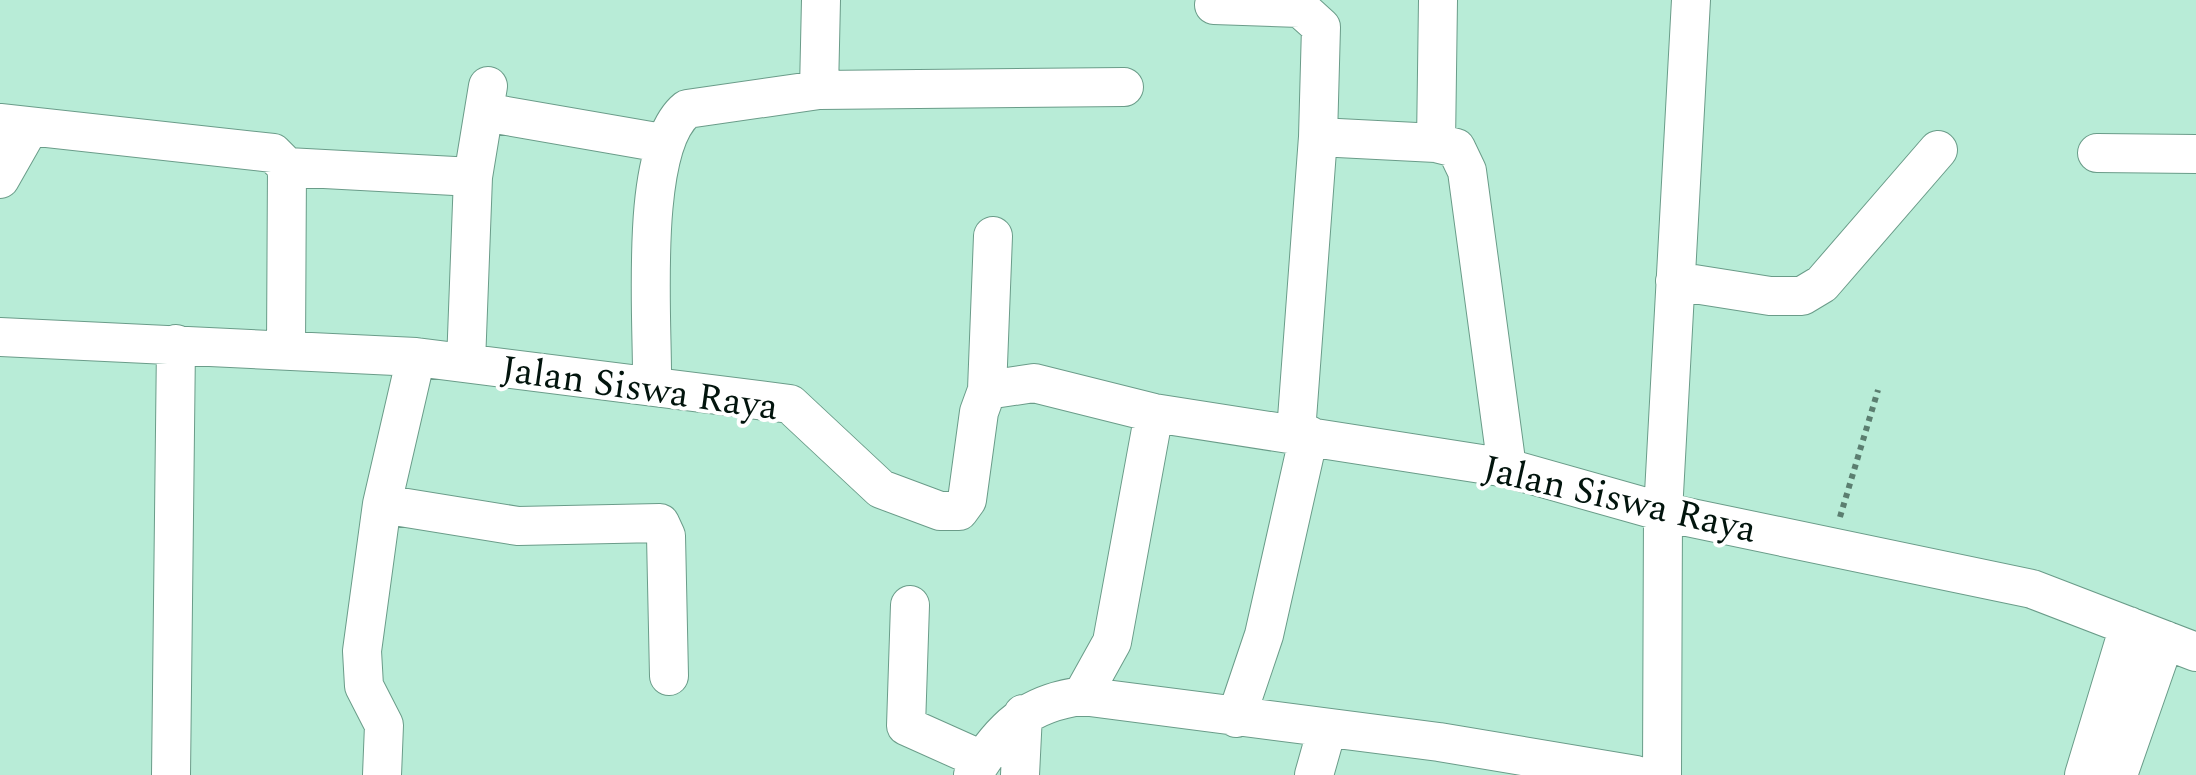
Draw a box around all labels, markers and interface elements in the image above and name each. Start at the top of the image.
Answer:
street label: Jalan Siswa Raya [497,341,782,437]
street label: Jalan Siswa Raya [1477,440,1763,560]

